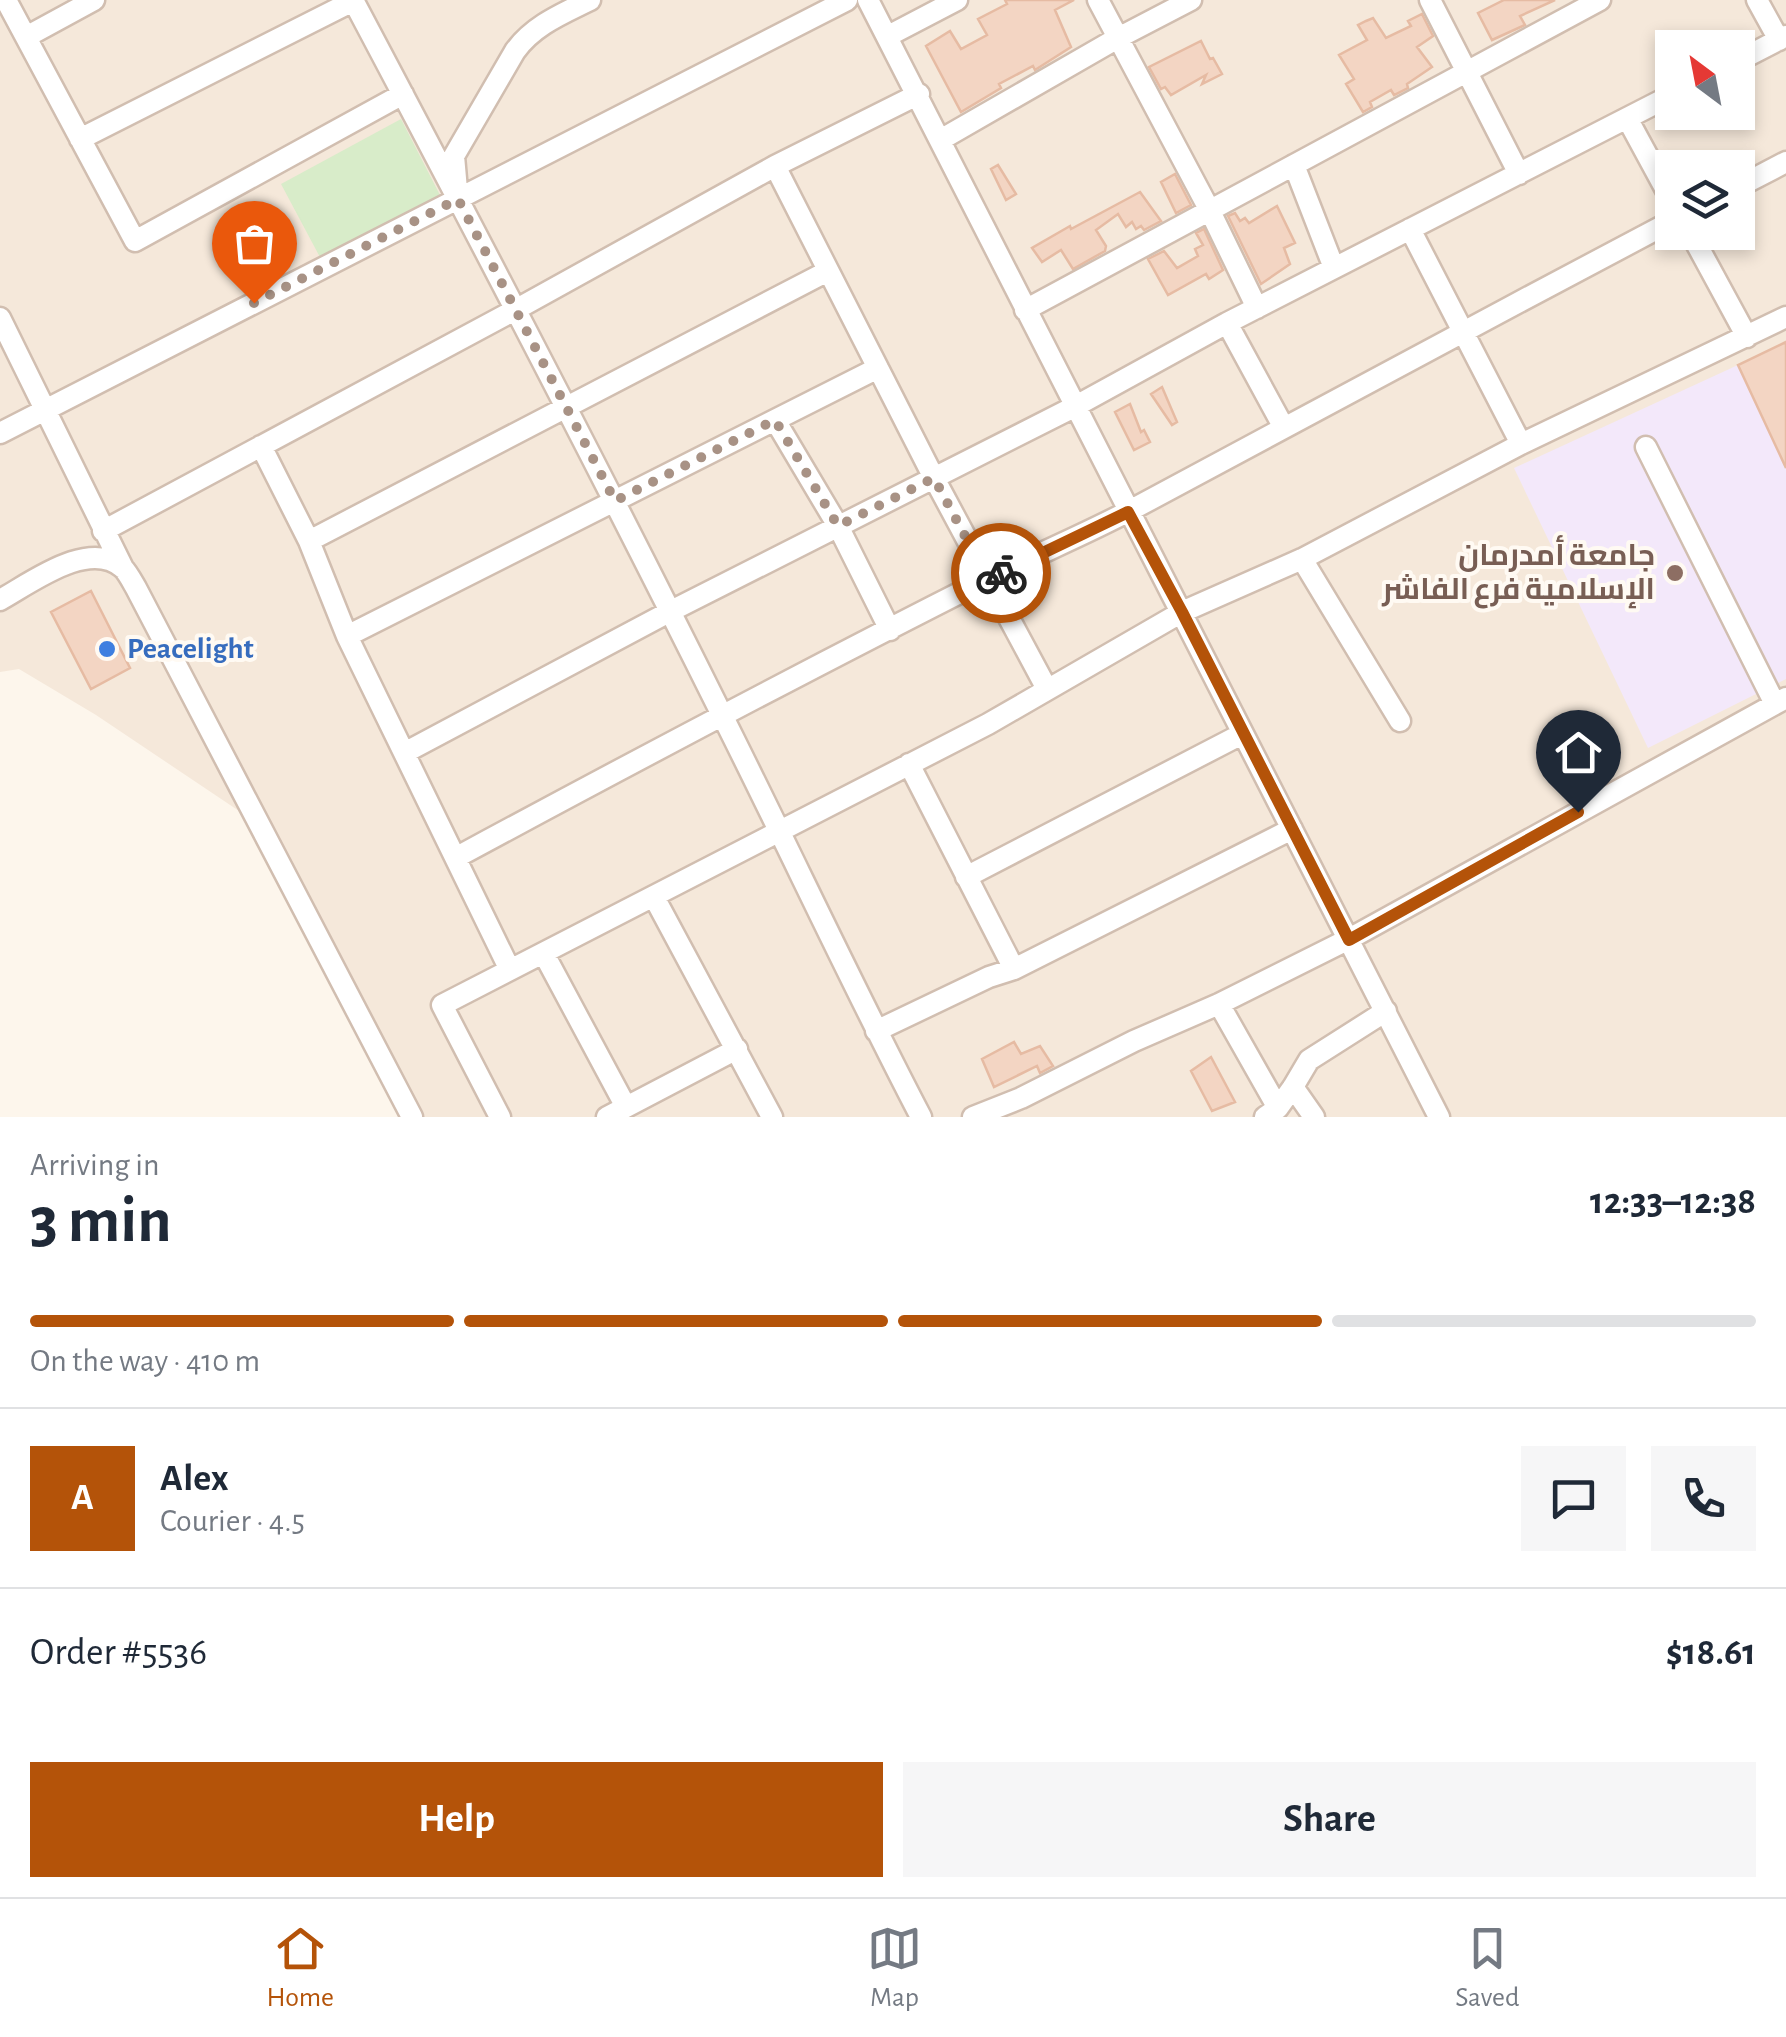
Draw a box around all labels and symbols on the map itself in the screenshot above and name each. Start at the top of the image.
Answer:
north arrow [1655,30,1755,130]
pin [212,201,297,304]
courier [951,523,1051,623]
place label: جامعة أمدرمان الإسلامية فرع الفاشر [1381,535,1655,609]
marker: جامعة أمدرمان الإسلامية فرع الفاشر [1664,562,1686,584]
place label: Peacelight [127,634,254,664]
marker: Peacelight [96,638,118,660]
pin [1536,710,1621,813]

